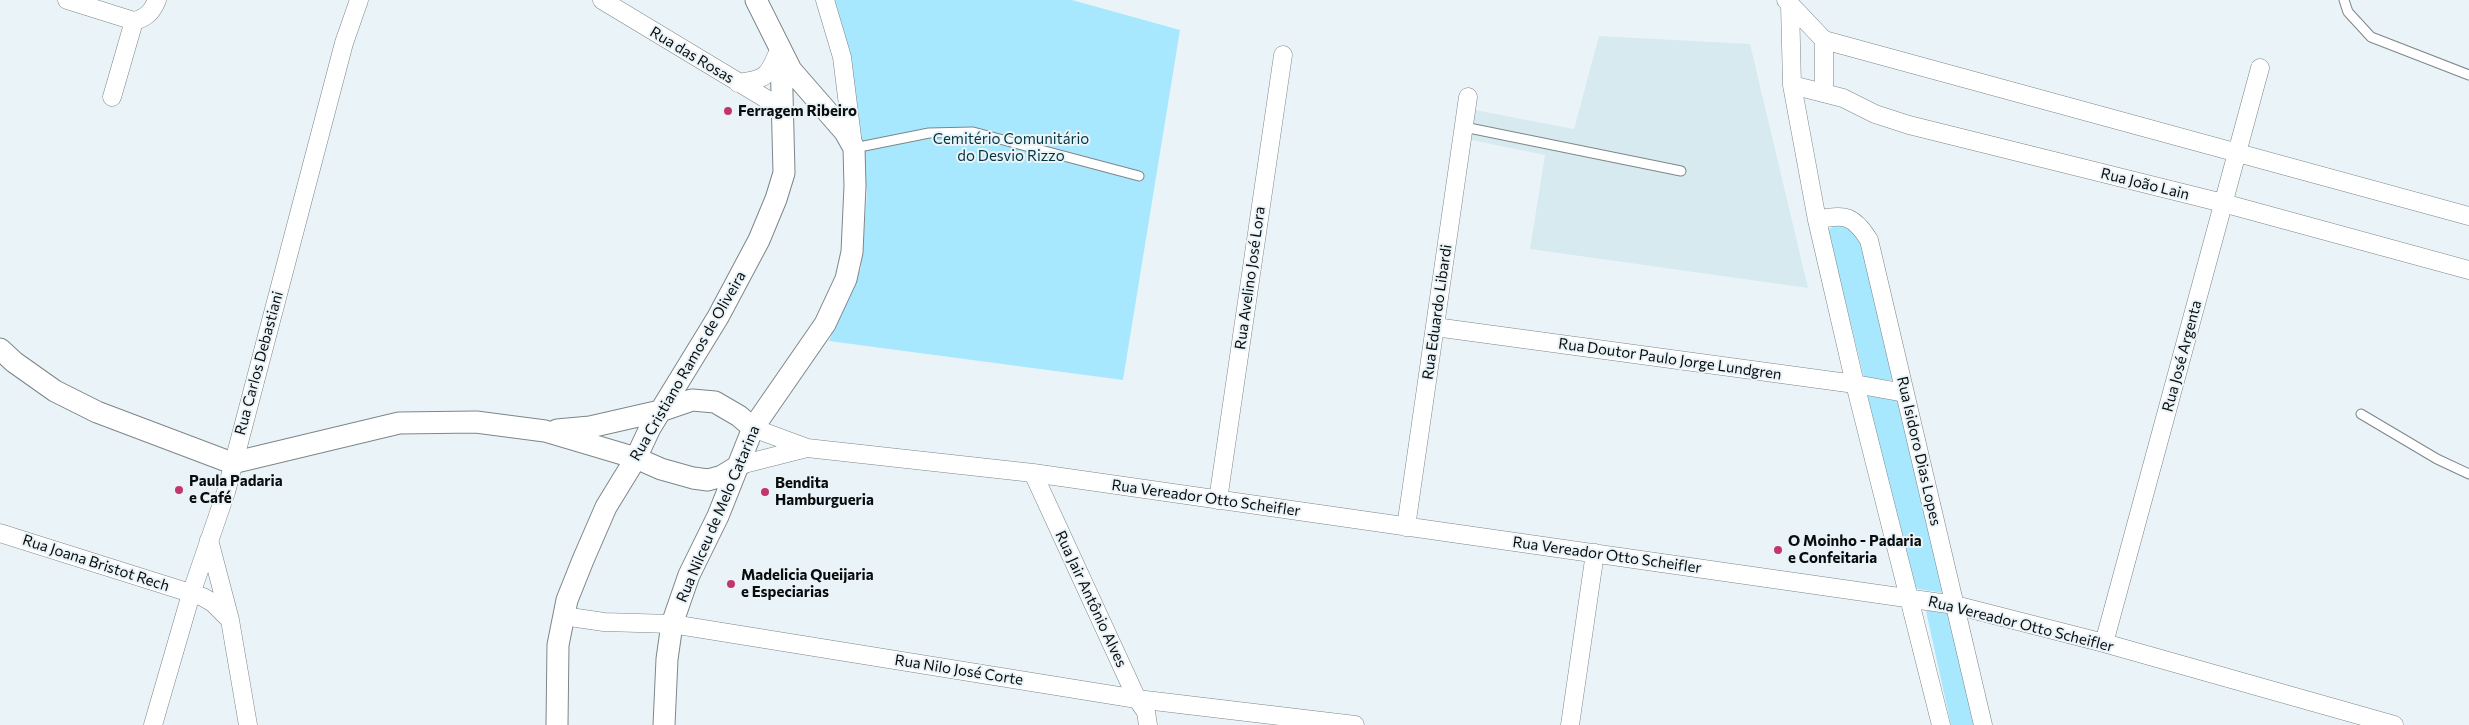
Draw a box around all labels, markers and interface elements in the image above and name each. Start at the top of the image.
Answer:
street label: Rua das Rosas [647,23,737,87]
place label: Ferragem Ribeiro [738,102,857,120]
marker: Ferragem Ribeiro [722,105,734,117]
park label: Cemitério Comunitário do Desvio Rizzo [933,130,1089,165]
street label: Rua João Lain [2099,164,2191,204]
street label: Rua Avelino José Lora [1231,205,1269,351]
street label: Rua Eduardo Libardi [1419,243,1455,381]
street label: Rua Cristiano Ramos de Oliveira [626,268,750,464]
street label: Rua Carlos Debastiani [231,289,287,437]
street label: Rua José Argenta [2158,298,2206,414]
street label: Rua Doutor Paulo Jorge Lundgren [1557,334,1783,384]
street label: Rua Isidoro Dias Lopes [1893,375,1945,527]
street label: Rua Nilceu de Melo Catarina [673,423,763,605]
place label: Paula Padaria e Café [189,472,283,507]
place label: Bendita Hamburgueria [775,474,874,509]
street label: Rua Vereador Otto Scheifler [1110,476,1302,520]
marker: Paula Padaria e Café [173,484,185,496]
marker: Bendita Hamburgueria [759,486,771,498]
street label: Rua Jair Antônio Alves [1051,528,1131,670]
street label: Rua Joana Bristot Rech [20,531,172,595]
place label: O Moinho - Padaria e Confeitaria [1788,532,1922,567]
street label: Rua Vereador Otto Scheifler [1511,533,1703,577]
marker: O Moinho - Padaria e Confeitaria [1772,544,1784,556]
place label: Madelicia Queijaria e Especiarias [741,566,874,601]
marker: Madelicia Queijaria e Especiarias [725,578,737,590]
street label: Rua Vereador Otto Scheifler [1926,592,2116,656]
street label: Rua Nilo José Corte [893,651,1025,689]

